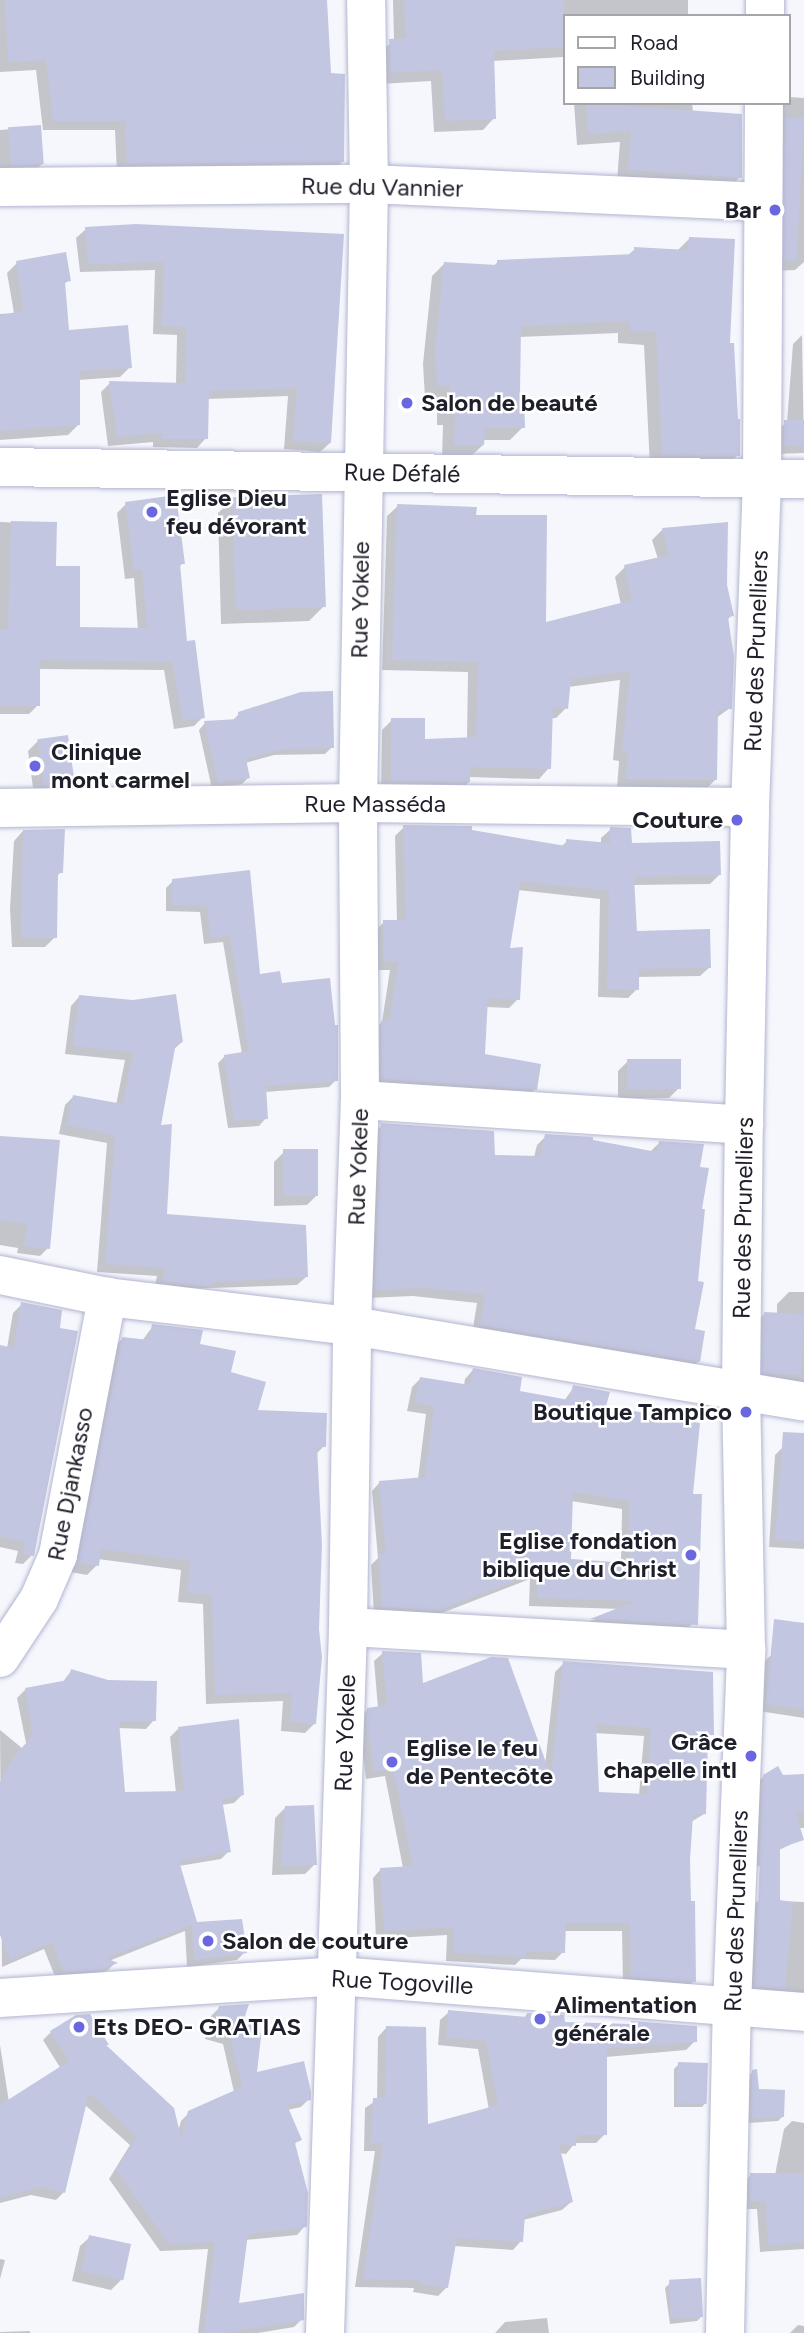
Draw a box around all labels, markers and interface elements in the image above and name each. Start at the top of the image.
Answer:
legend [562,14,790,105]
text: Road [630,30,678,55]
text: Building [630,65,705,90]
street label: Rue du Vannier [301,171,463,203]
place label: Bar [724,196,761,224]
marker: Bar [767,202,783,218]
place label: Salon de beauté [421,389,598,417]
marker: Salon de beauté [399,395,415,411]
street label: Rue Défalé [344,458,460,488]
place label: Eglise Dieu feu dévorant [166,484,307,540]
marker: Eglise Dieu feu dévorant [144,504,160,520]
street label: Rue Yokele [345,541,375,659]
street label: Rue des Prunelliers [738,550,774,752]
place label: Clinique mont carmel [51,738,190,794]
marker: Clinique mont carmel [25,756,45,776]
street label: Rue Masséda [304,790,446,818]
place label: Couture [632,806,723,834]
marker: Couture [729,812,745,828]
street label: Rue Yokele [342,1108,374,1226]
street label: Rue des Prunelliers [727,1117,759,1319]
place label: Boutique Tampico [533,1398,732,1426]
marker: Boutique Tampico [738,1404,754,1420]
street label: Rue Djankasso [41,1405,99,1563]
place label: Eglise fondation biblique du Christ [482,1527,677,1583]
marker: Eglise fondation biblique du Christ [683,1547,699,1563]
street label: Rue Yokele [329,1674,361,1792]
place label: Grâce chapelle intl [603,1728,737,1784]
place label: Eglise le feu de Pentecôte [406,1734,553,1790]
marker: Grâce chapelle intl [743,1748,759,1764]
marker: Eglise le feu de Pentecôte [384,1754,400,1770]
street label: Rue des Prunelliers [718,1810,754,2012]
place label: Salon de couture [222,1927,408,1955]
marker: Salon de couture [200,1933,216,1949]
street label: Rue Togoville [330,1964,474,2000]
place label: Alimentation générale [554,1991,697,2047]
marker: Alimentation générale [532,2011,548,2027]
place label: Ets DEO- GRATIAS [93,2013,301,2041]
marker: Ets DEO- GRATIAS [71,2019,87,2035]

